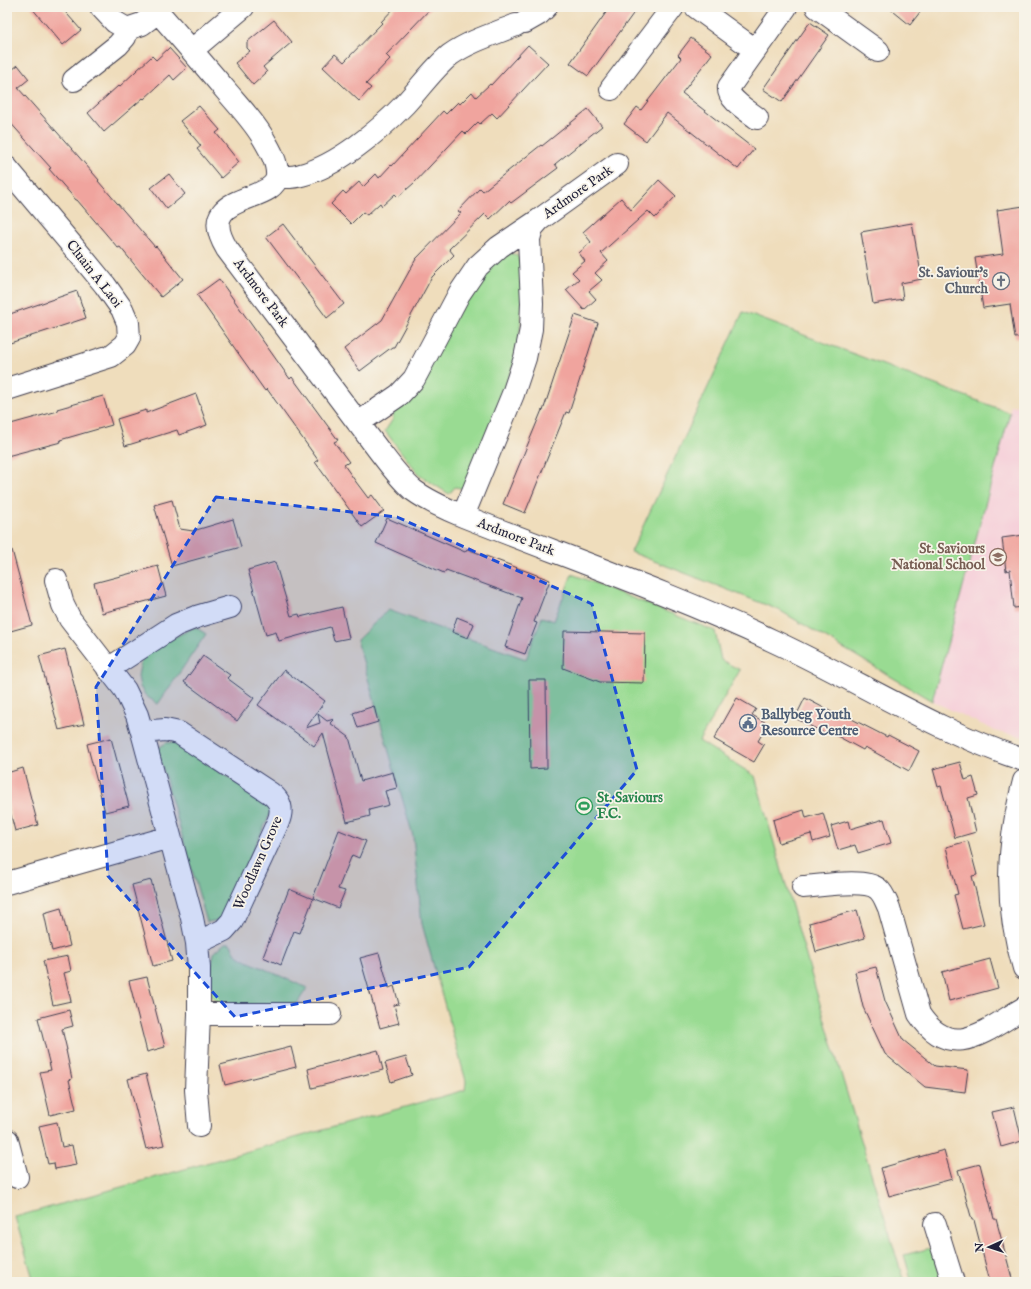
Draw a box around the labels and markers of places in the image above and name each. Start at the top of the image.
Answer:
place label: St. Saviour's Church [918,264,989,298]
church icon: St. Saviour's Church [991,271,1011,291]
place label: St. Saviours National School [890,540,986,574]
school or university icon: St. Saviours National School [988,547,1008,567]
place label: Ballybeg Youth Resource Centre [761,706,859,740]
public building icon: Ballybeg Youth Resource Centre [738,713,758,733]
place label: St. Saviours F.C. [597,789,663,823]
sports icon: St. Saviours F.C. [574,796,594,816]

